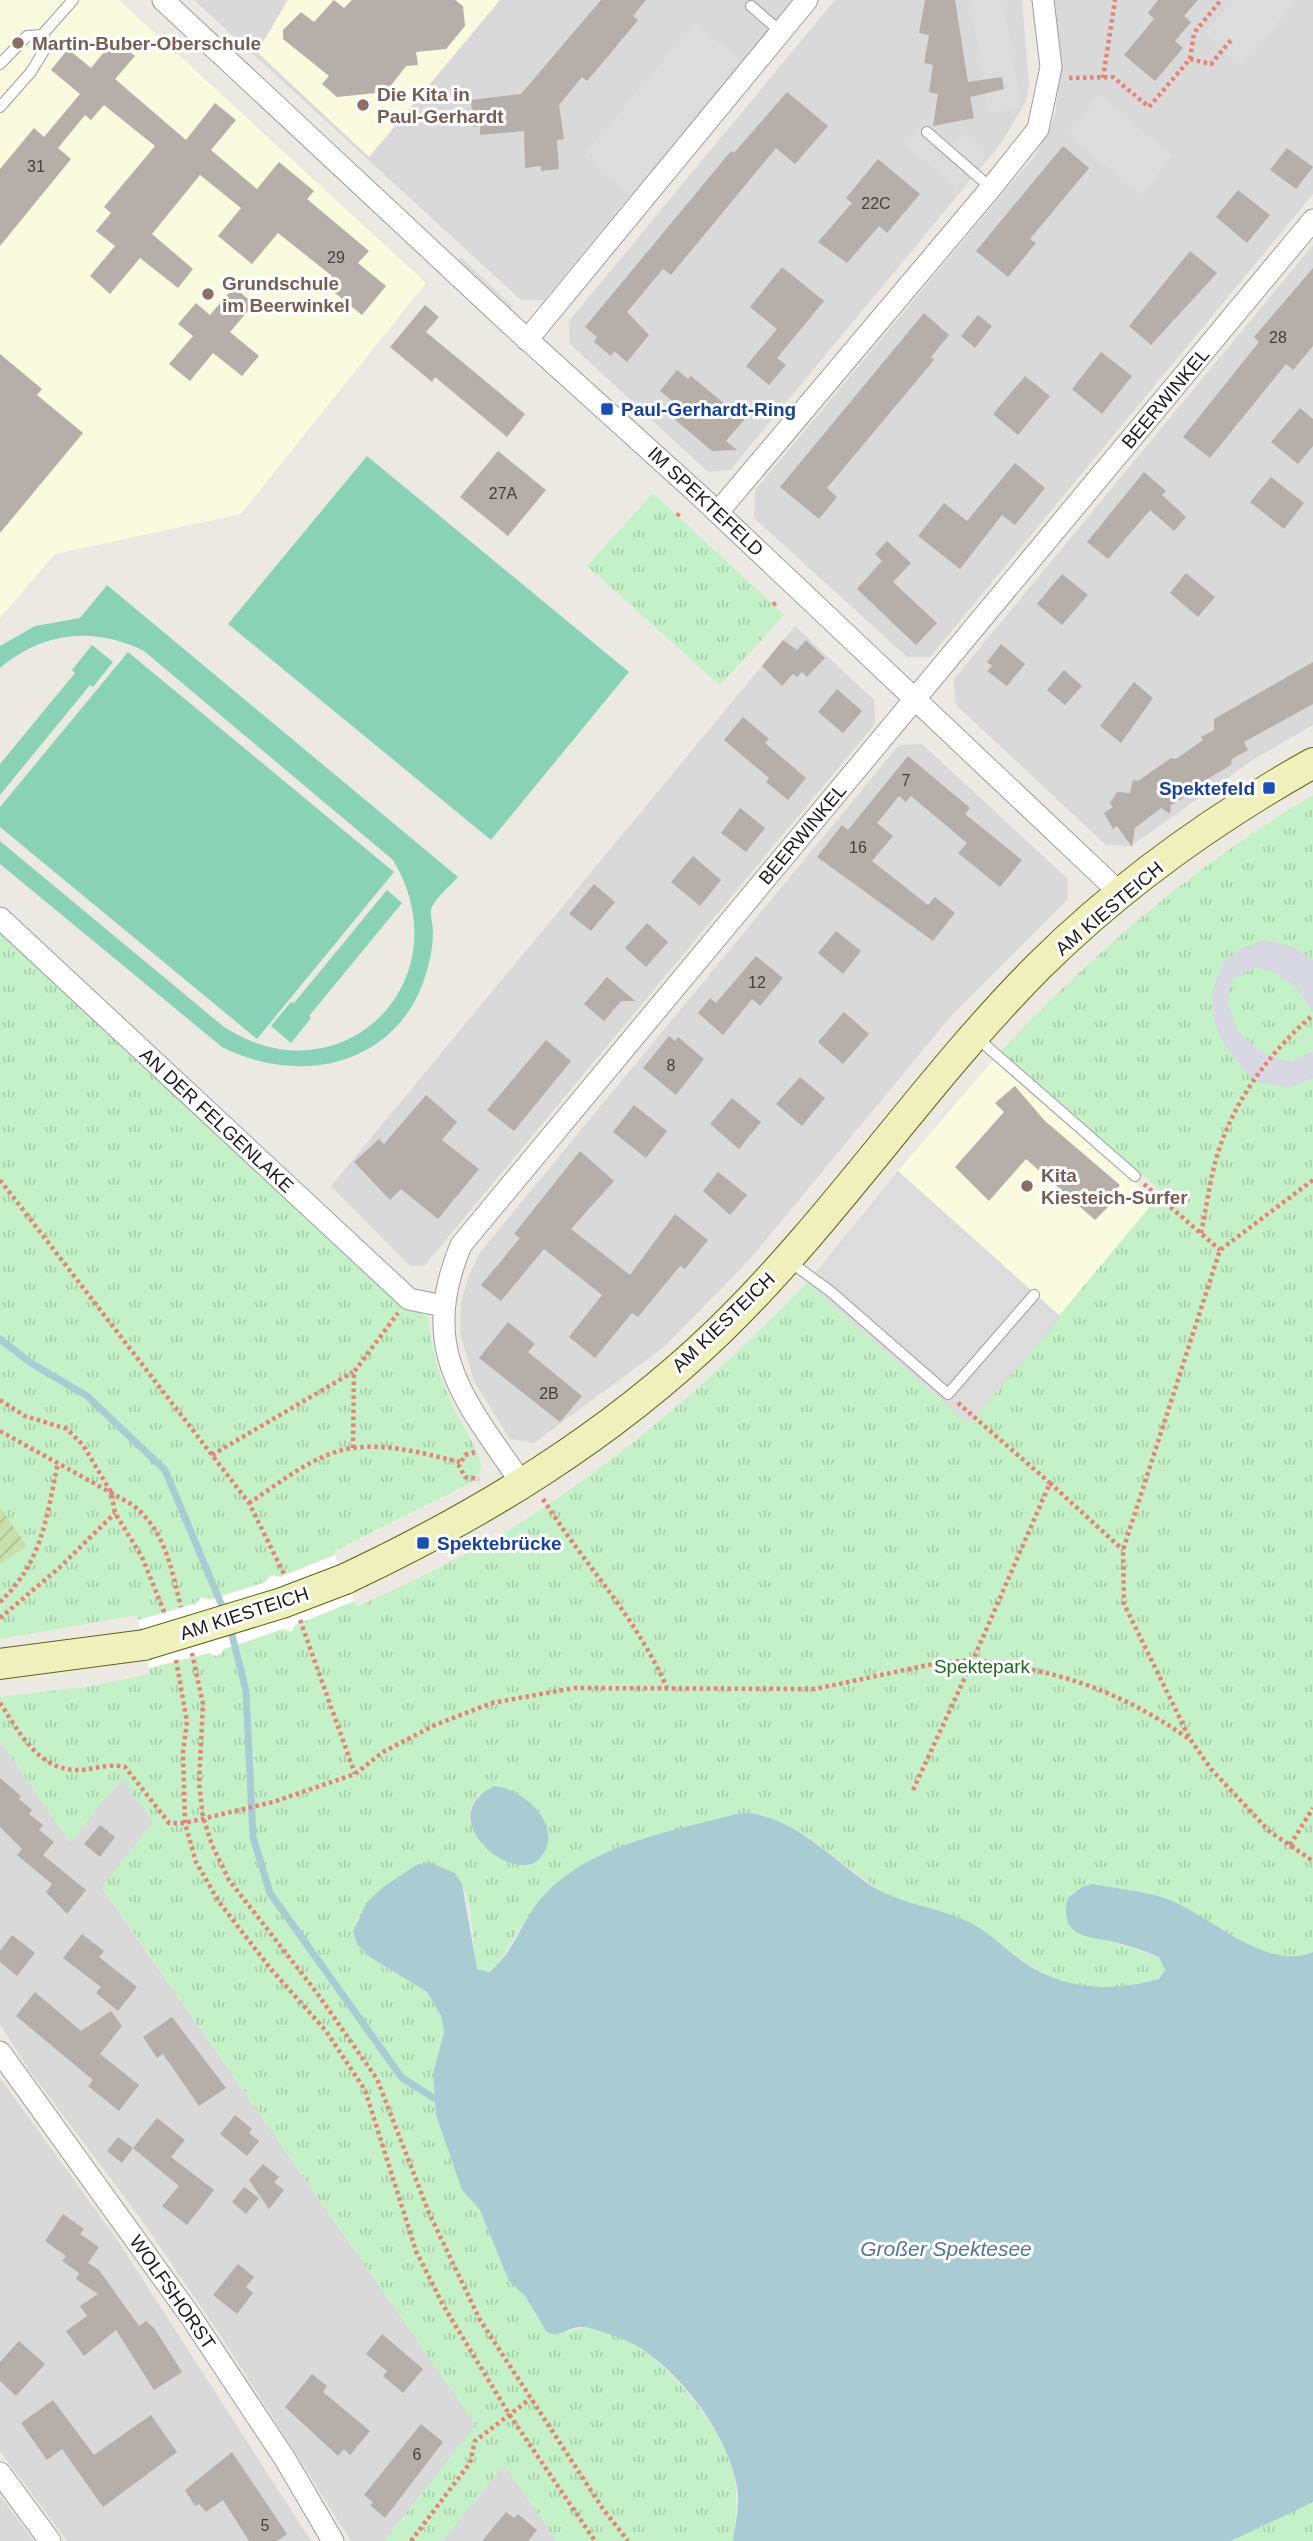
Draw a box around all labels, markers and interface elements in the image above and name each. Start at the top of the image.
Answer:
place label: Martin-Buber-Oberschule [32,33,261,54]
marker: Martin-Buber-Oberschule [10,35,26,51]
place label: Die Kita in Paul-Gerhardt [377,84,504,127]
marker: Die Kita in Paul-Gerhardt [355,97,371,113]
house number: 31 [27,158,45,175]
house number: 22C [861,195,891,212]
house number: 29 [327,249,345,266]
place label: Grundschule im Beerwinkel [222,273,350,316]
marker: Grundschule im Beerwinkel [200,286,216,302]
house number: 28 [1269,329,1287,346]
street label: BEERWINKEL [1117,344,1213,453]
place label: Paul-Gerhardt-Ring [621,399,796,420]
marker: Paul-Gerhardt-Ring [599,401,615,417]
street label: IM SPEKTEFELD [644,443,768,560]
house number: 27A [489,485,518,502]
house number: 7 [902,772,911,789]
place label: Spektefeld [1159,778,1255,799]
street label: BEERWINKEL [754,780,850,889]
marker: Spektefeld [1261,780,1277,796]
house number: 16 [849,839,867,856]
street label: AM KIESTEICH [1051,857,1167,960]
house number: 12 [748,974,766,991]
street label: AN DER FELGENLAKE [136,1044,298,1197]
house number: 8 [667,1057,676,1074]
place label: Kita Kiesteich-Surfer [1041,1165,1188,1208]
marker: Kita Kiesteich-Surfer [1019,1178,1035,1194]
street label: AM KIESTEICH [668,1268,779,1376]
house number: 2B [539,1385,559,1402]
place label: Spektebrücke [437,1533,562,1554]
marker: Spektebrücke [415,1535,431,1551]
street label: AM KIESTEICH [177,1583,311,1644]
park label: Spektepark [934,1656,1031,1677]
street label: WOLFSHORST [126,2231,220,2354]
water label: Großer Spektesee [860,2237,1032,2260]
house number: 6 [413,2446,422,2463]
house number: 5 [261,2517,270,2534]

